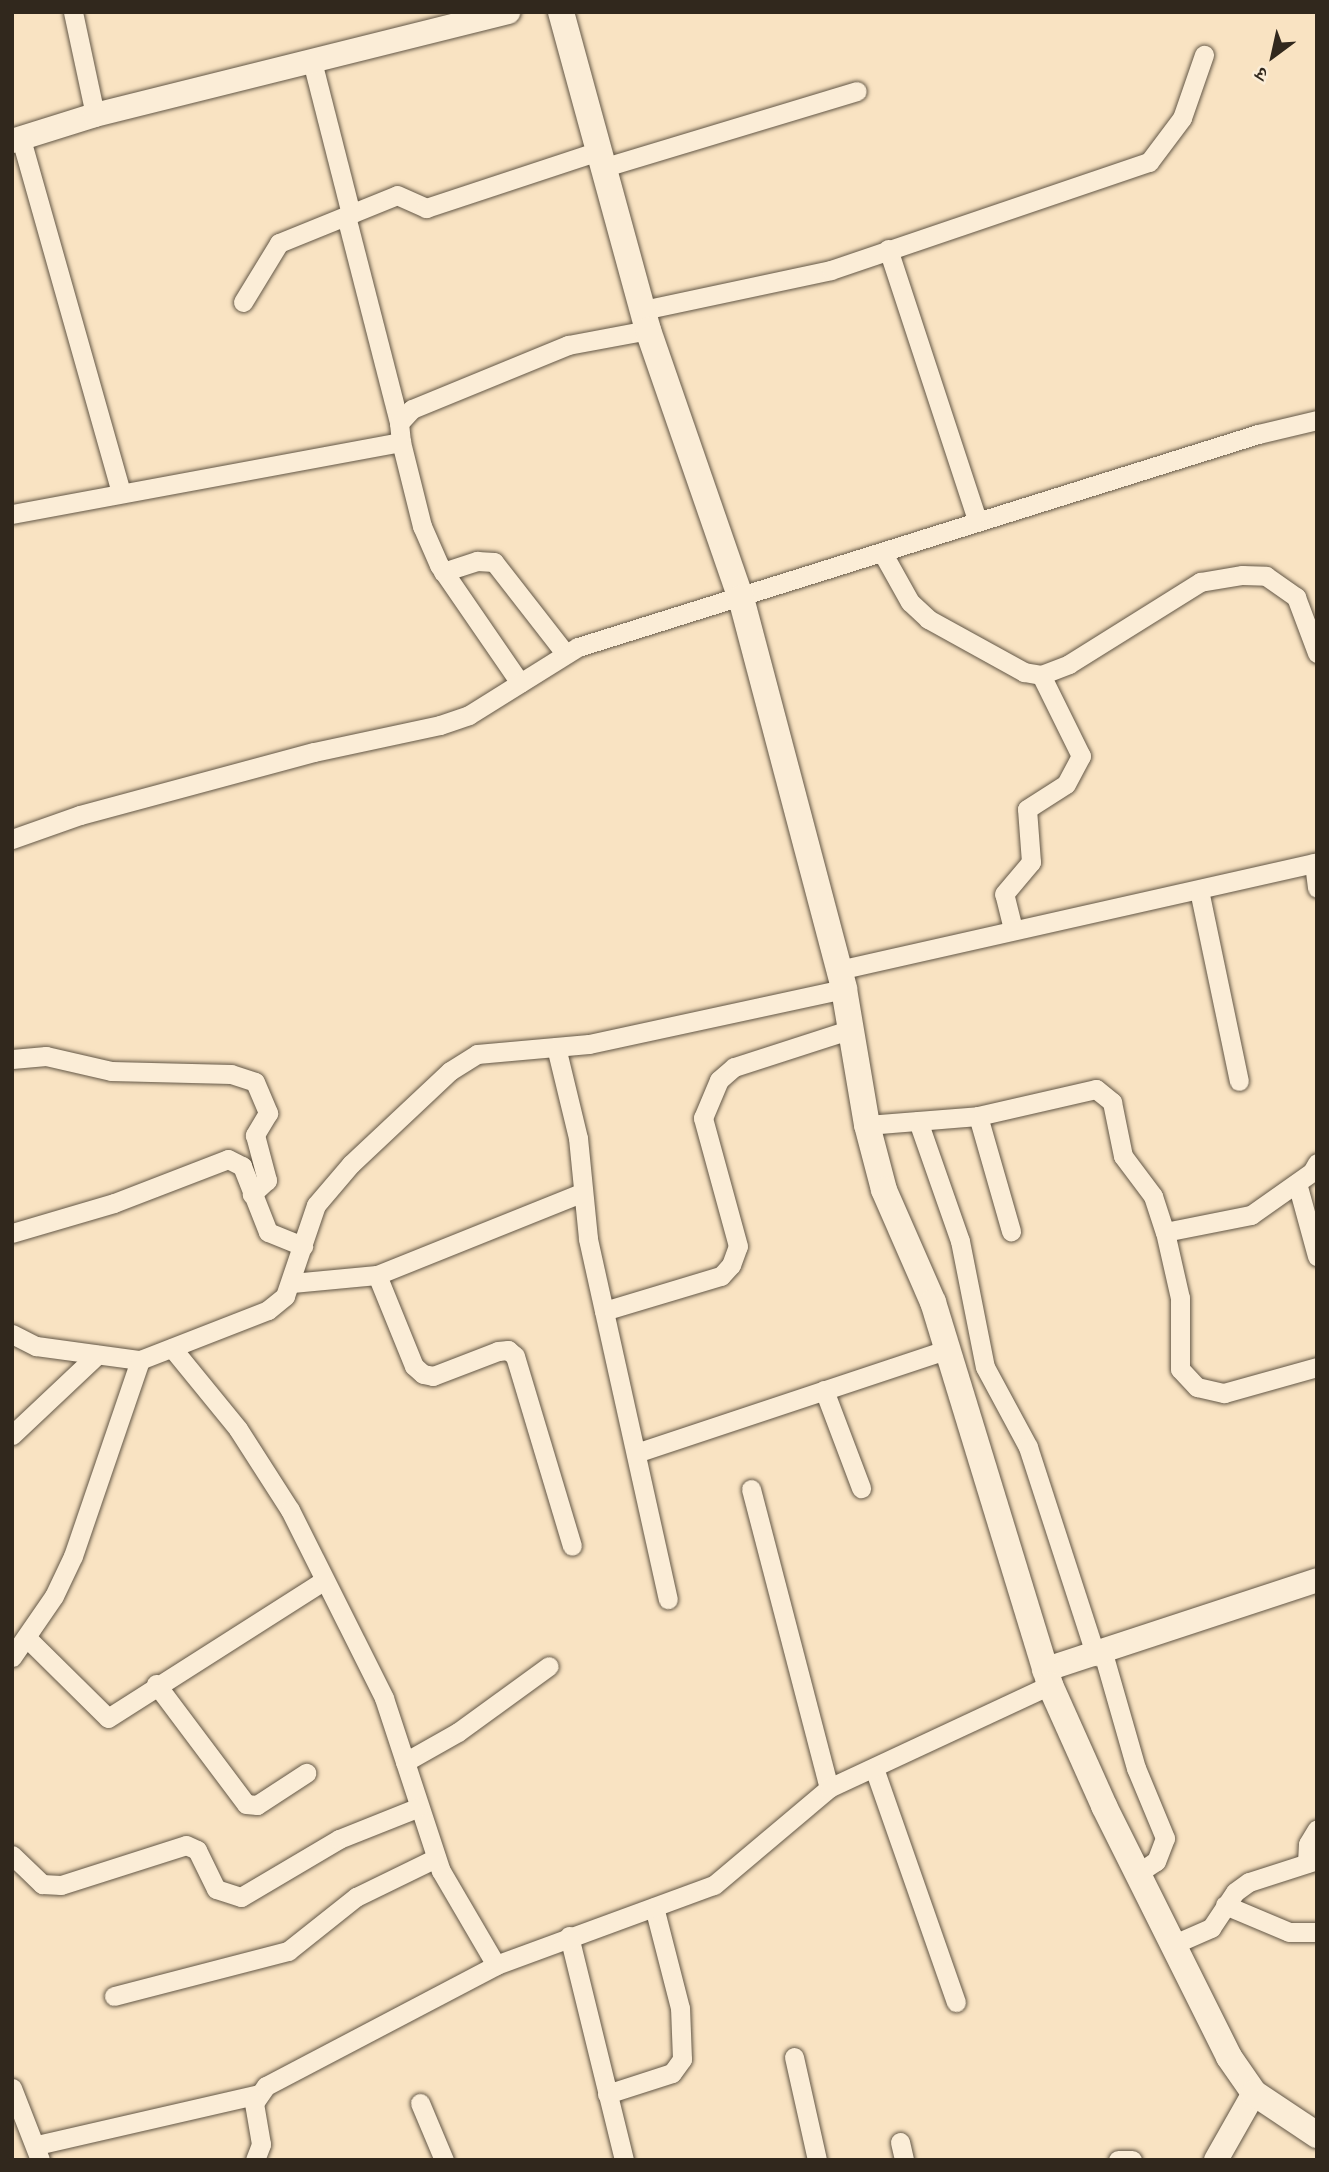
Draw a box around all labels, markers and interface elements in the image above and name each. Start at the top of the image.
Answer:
north arrow [1238,21,1308,91]
text: उ [1250,61,1272,87]

